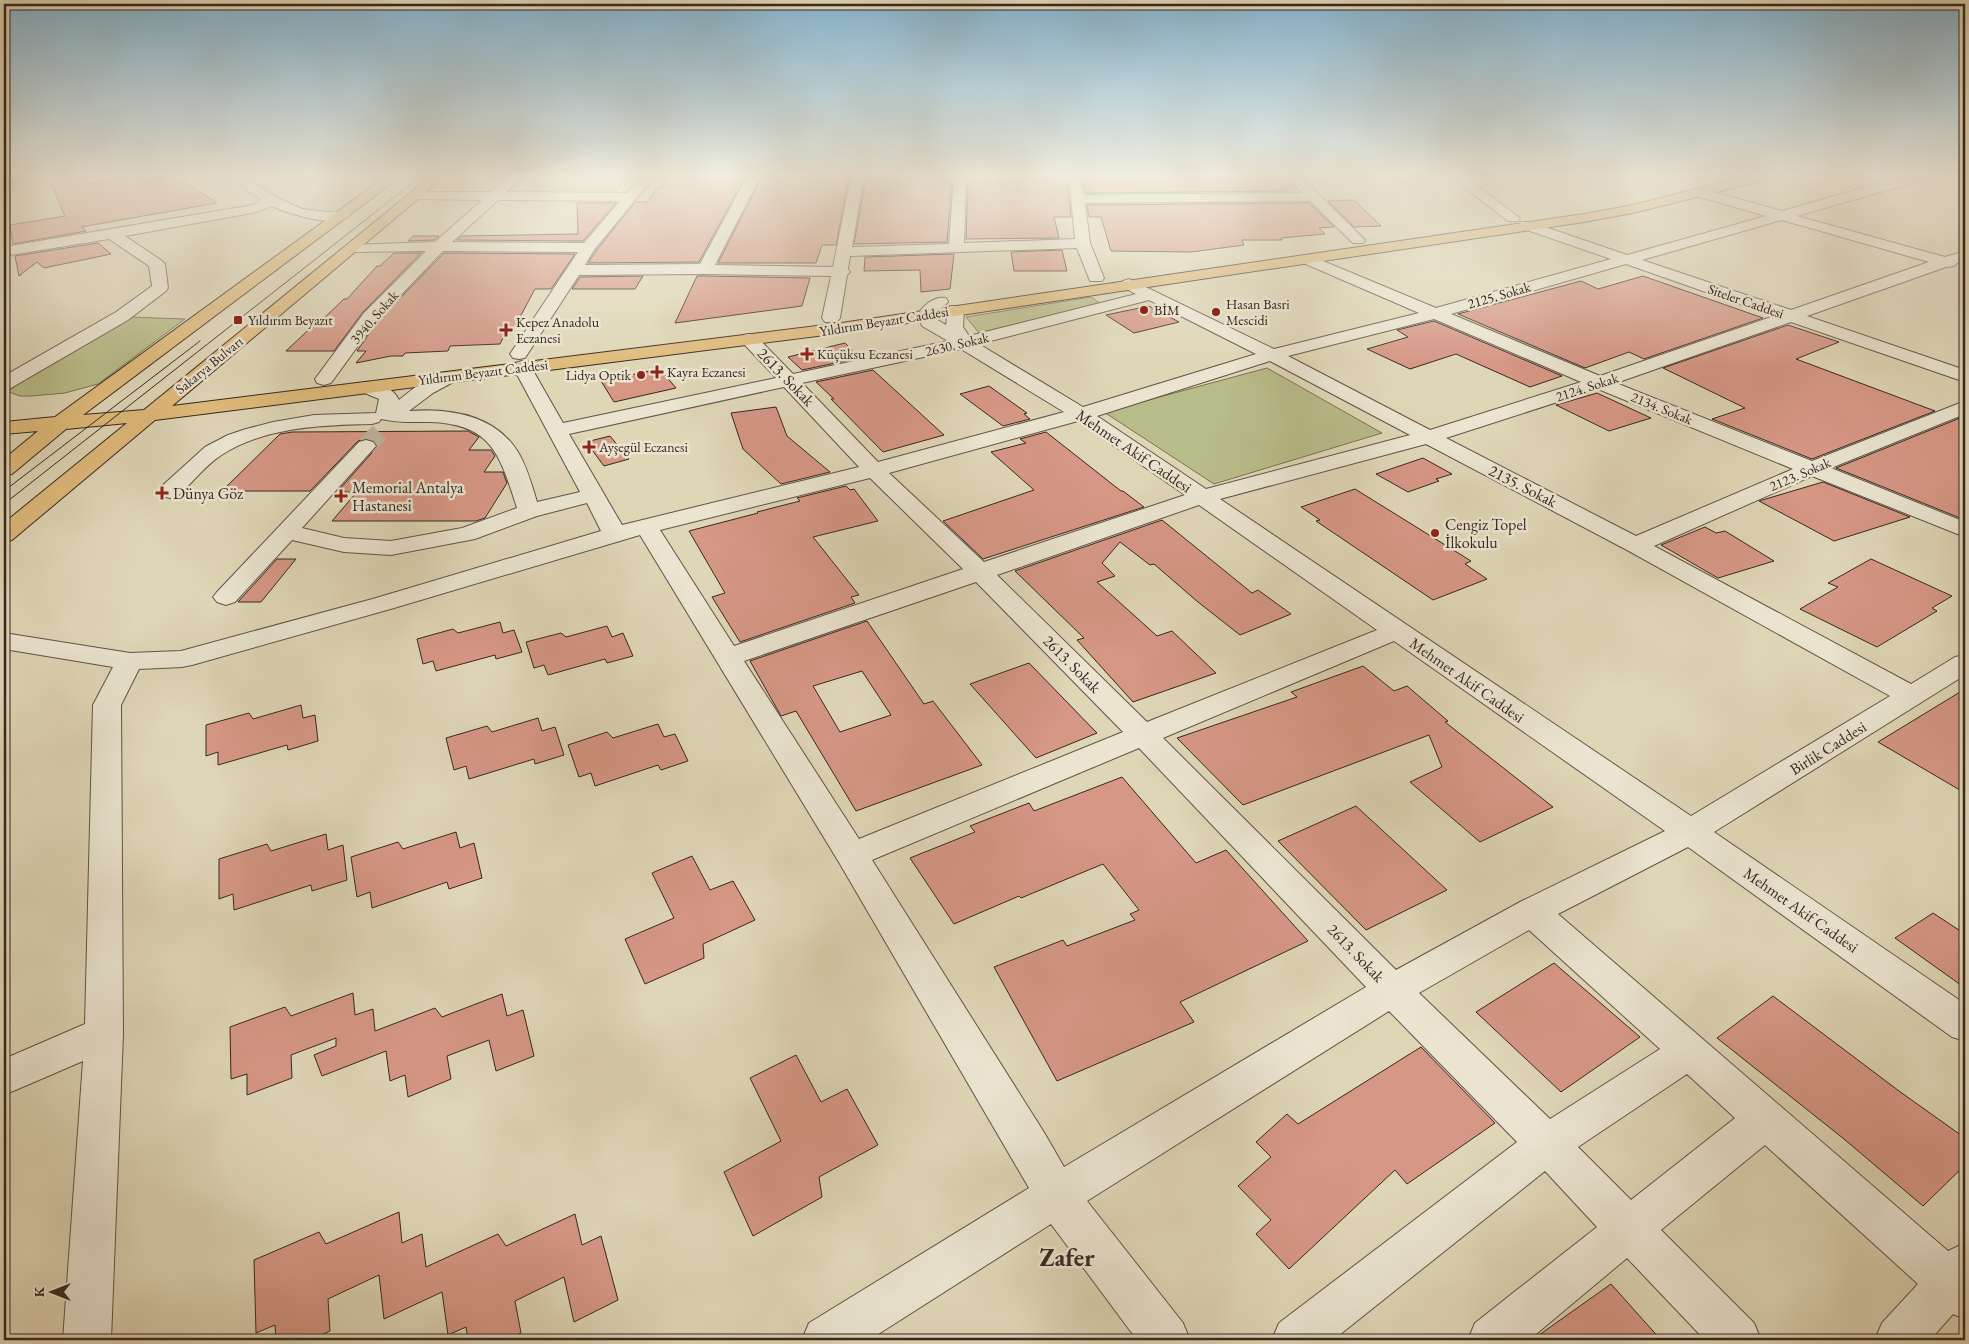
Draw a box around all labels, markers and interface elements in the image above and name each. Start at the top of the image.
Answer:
street label: 2125. Sokak [1465,277,1533,313]
street label: Siteler Caddesi [1706,280,1787,323]
street label: 3940. Sokak [346,286,402,347]
place label: Hasan Basri Mescidi [1226,295,1290,329]
place label: BİM [1154,301,1180,319]
street label: Yıldırım Beyazıt Caddesi [818,302,950,340]
marker: BİM [1138,304,1150,316]
marker: Hasan Basri Mescidi [1210,306,1222,318]
place label: Yıldırım Beyazıt [248,311,333,329]
place label: Kepez Anadolu Eczanesi [516,313,600,347]
marker: Yıldırım Beyazıt [232,314,244,326]
marker: Kepez Anadolu Eczanesi [500,324,512,336]
street label: 2630. Sokak [923,328,991,360]
street label: Sakarya Bulvarı [172,332,247,398]
street label: 2613. Sokak [753,343,820,411]
place label: Küçüksu Eczanesi [817,345,913,363]
marker: Küçüksu Eczanesi [801,348,813,360]
street label: Yıldırım Beyazıt Caddesi [417,355,549,389]
place label: Kayra Eczanesi [667,363,746,381]
place label: Lidya Optik [566,366,631,384]
marker: Kayra Eczanesi [651,366,663,378]
street label: 2124. Sokak [1553,368,1621,406]
marker: Lidya Optik [635,369,647,381]
street label: 2134. Sokak [1629,388,1696,429]
street label: Mehmet Akif Caddesi [1072,404,1196,498]
place label: Ayşegül Eczanesi [598,438,689,456]
marker: Ayşegül Eczanesi [583,441,595,453]
street label: 2123. Sokak [1767,453,1834,495]
street label: 2135. Sokak [1485,460,1561,512]
place label: Memorial Antalya Hastanesi [352,477,464,516]
place label: Dünya Göz [173,483,243,504]
marker: Dünya Göz [155,486,169,500]
marker: Memorial Antalya Hastanesi [334,489,348,503]
place label: Cengiz Topel İlkokulu [1445,514,1527,553]
marker: Cengiz Topel İlkokulu [1429,527,1441,539]
street label: 2613. Sokak [1038,630,1106,698]
street label: Mehmet Akif Caddesi [1405,633,1529,728]
street label: Birlik Caddesi [1786,716,1870,780]
street label: Mehmet Akif Caddesi [1739,863,1863,958]
street label: 2613. Sokak [1323,919,1390,987]
district label: Zafer [1039,1241,1095,1273]
north arrow [28,1266,78,1316]
text: K [30,1286,48,1297]

